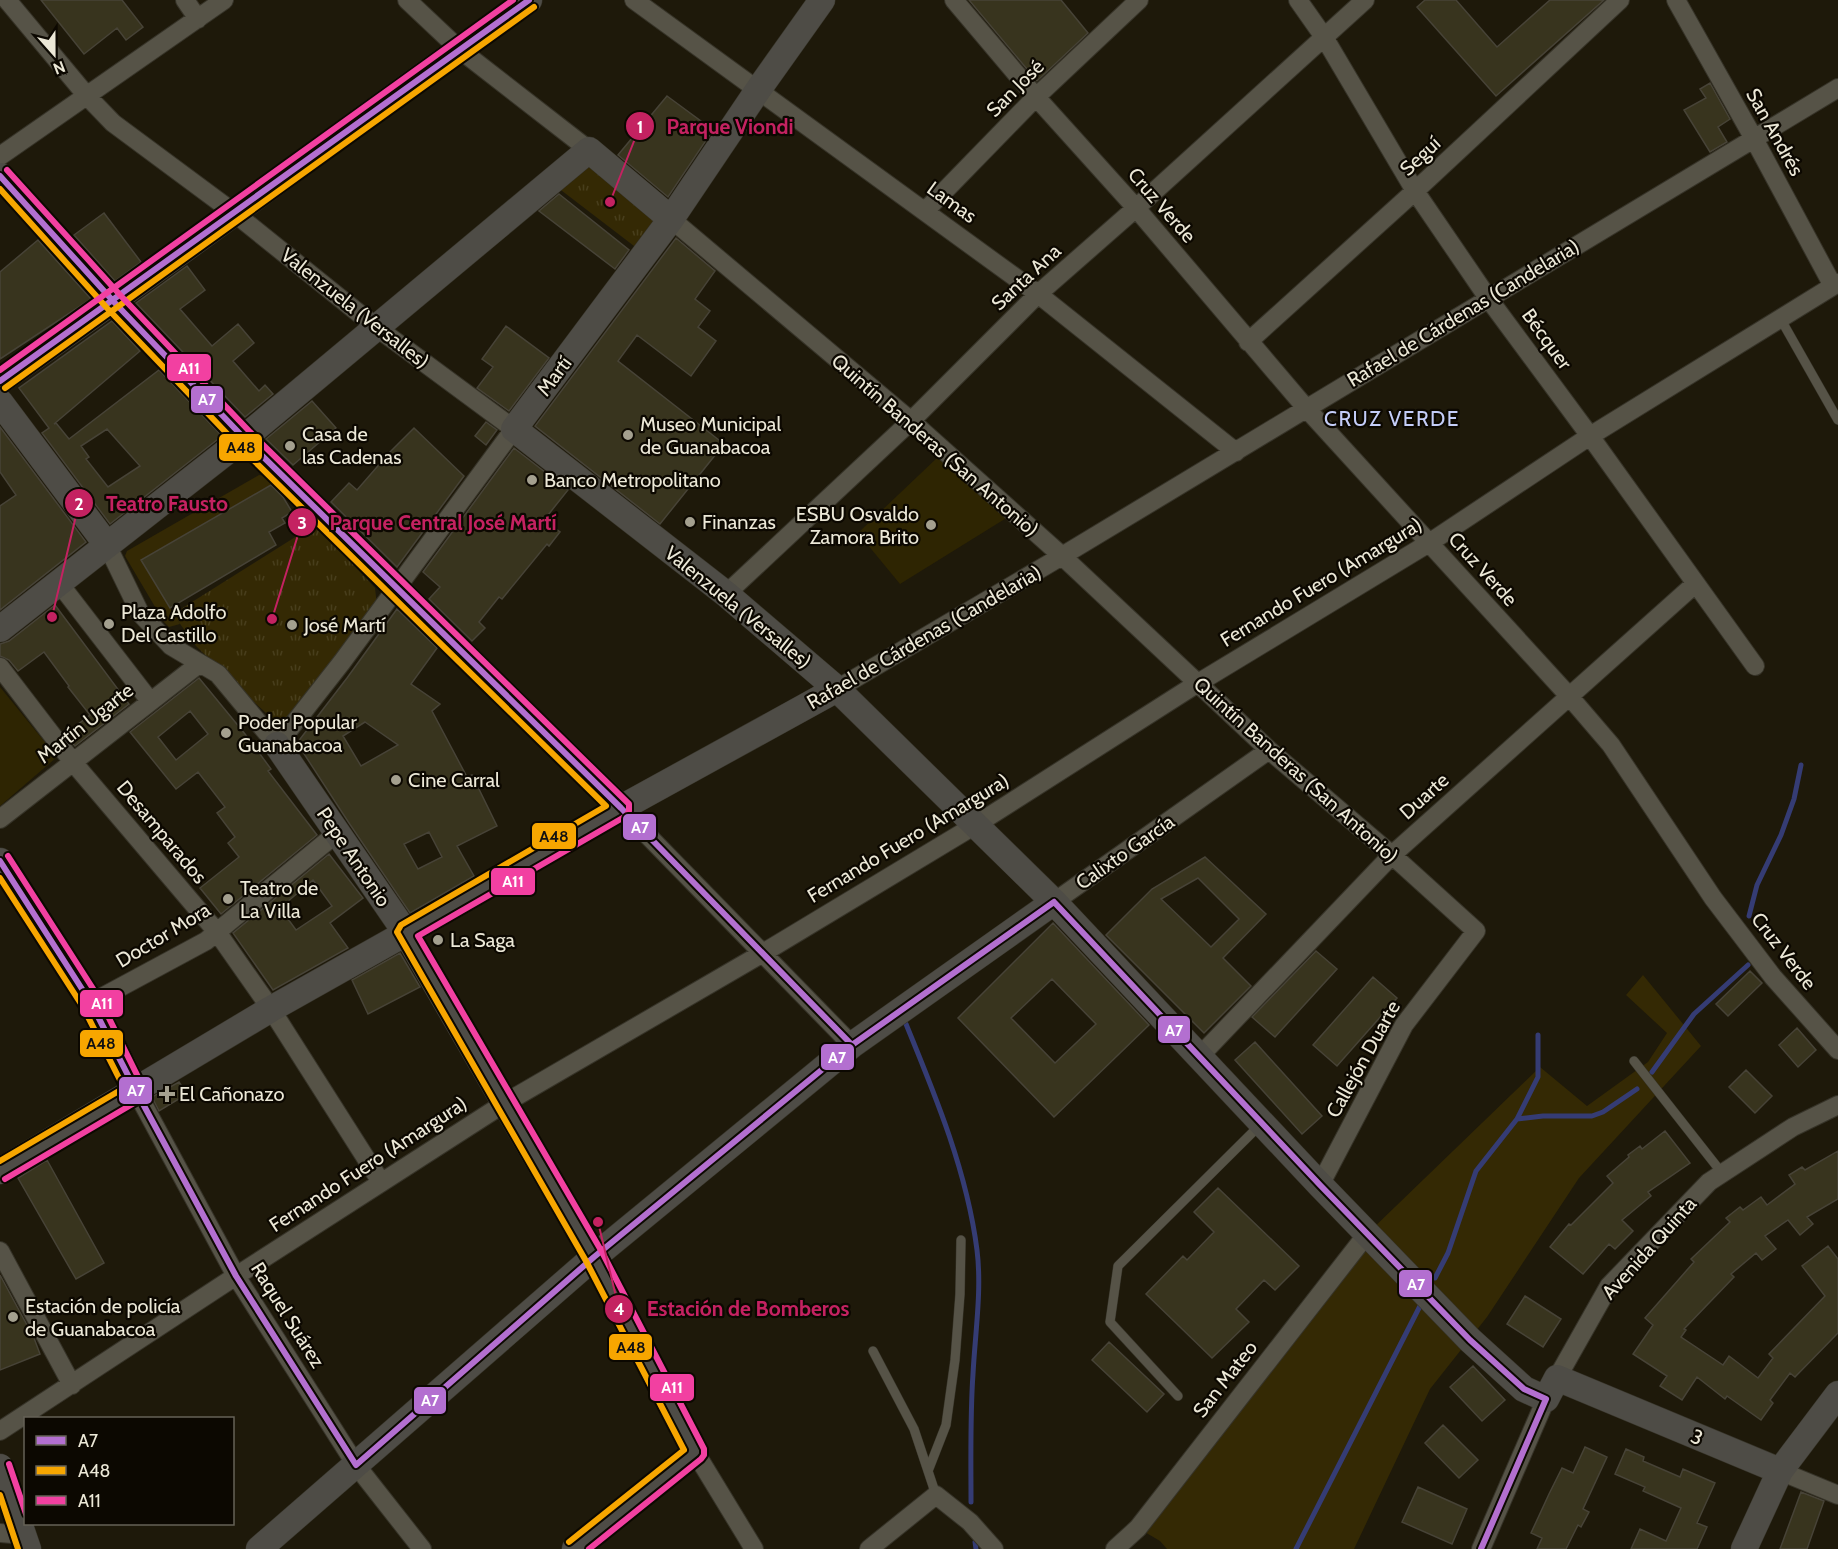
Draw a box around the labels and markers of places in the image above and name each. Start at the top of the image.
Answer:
callout: Parque Viondi [625,107,806,146]
place label: Museo Municipal de Guanabacoa [640,412,781,459]
place label: Casa de las Cadenas [302,422,401,469]
marker: Museo Municipal de Guanabacoa [621,428,635,442]
marker: Casa de las Cadenas [283,439,297,453]
place label: Banco Metropolitano [544,468,721,492]
marker: Banco Metropolitano [525,473,539,487]
callout: Teatro Fausto [64,484,240,523]
place label: ESBU Osvaldo Zamora Brito [796,502,919,549]
callout: Parque Central José Martí [287,503,568,542]
place label: Finanzas [702,510,776,534]
marker: Finanzas [683,515,697,529]
marker: ESBU Osvaldo Zamora Brito [924,518,938,532]
place label: Plaza Adolfo Del Castillo [121,600,227,647]
place label: José Martí [303,613,386,637]
marker: Plaza Adolfo Del Castillo [102,617,116,631]
marker: José Martí [285,618,299,632]
place label: Poder Popular Guanabacoa [238,710,357,757]
marker: Poder Popular Guanabacoa [219,726,233,740]
place label: Cine Carral [408,768,500,792]
marker: Cine Carral [389,773,403,787]
place label: Teatro de La Villa [240,876,318,923]
marker: Teatro de La Villa [221,892,235,906]
place label: La Saga [450,928,515,952]
marker: La Saga [431,933,445,947]
place label: El Cañonazo [179,1082,284,1106]
marker: El Cañonazo [160,1087,174,1101]
callout: Estación de Bomberos [604,1289,861,1328]
place label: Estación de policía de Guanabacoa [25,1294,181,1341]
marker: Estación de policía de Guanabacoa [6,1310,20,1324]

